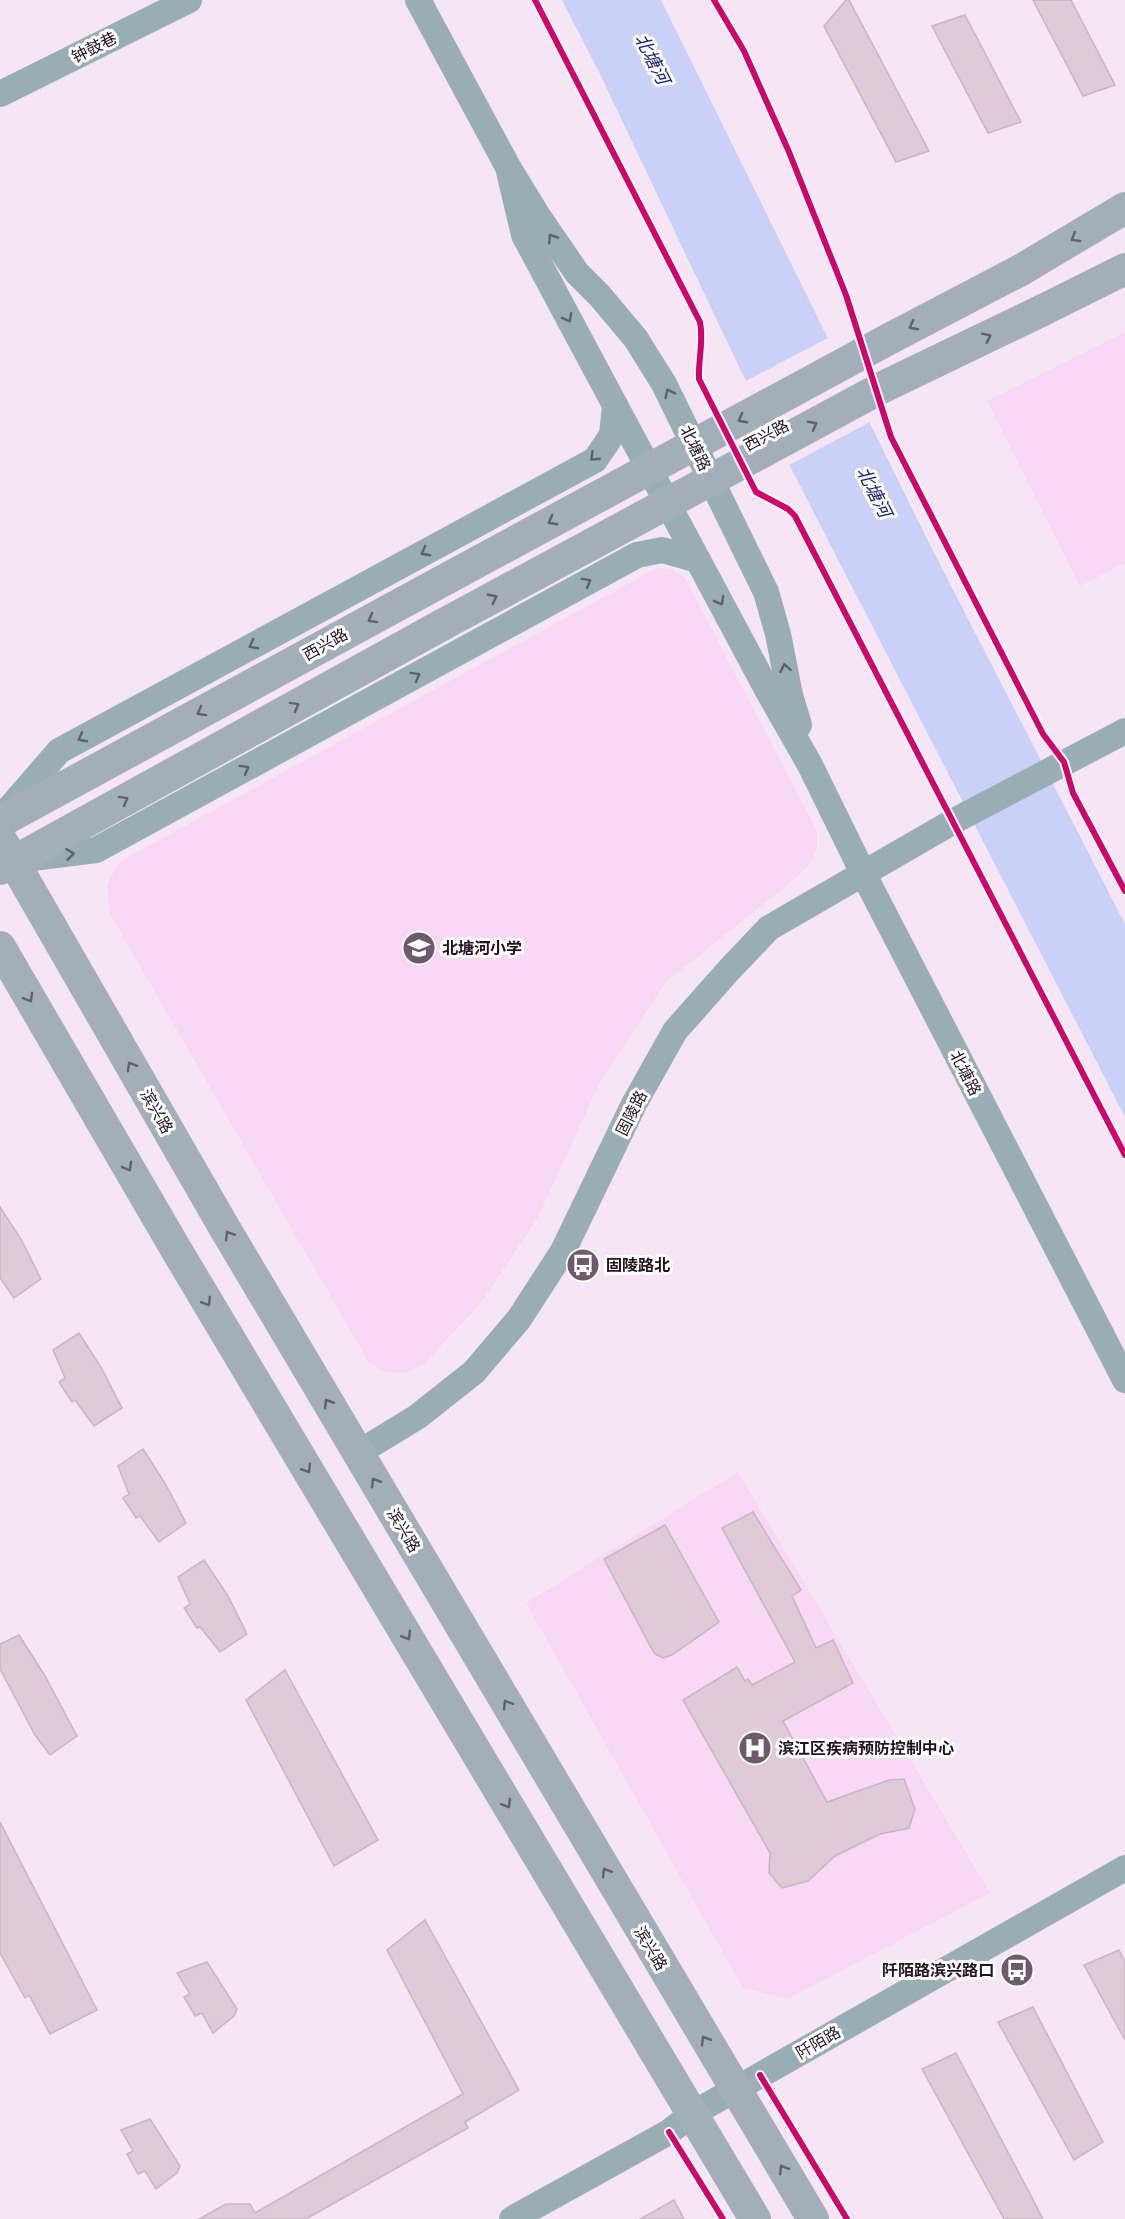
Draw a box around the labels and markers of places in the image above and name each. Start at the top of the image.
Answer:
school or university icon: 北塘河小学 [401,930,437,966]
place label: 北塘河小学 [442,937,522,958]
bus stop icon: 固陵路北 [565,1247,601,1283]
place label: 固陵路北 [606,1254,670,1275]
hospital icon: 滨江区疾病预防控制中心 [737,1730,773,1766]
place label: 滨江区疾病预防控制中心 [778,1737,954,1758]
bus stop icon: 阡陌路滨兴路口 [999,1952,1035,1988]
place label: 阡陌路滨兴路口 [882,1959,994,1980]

